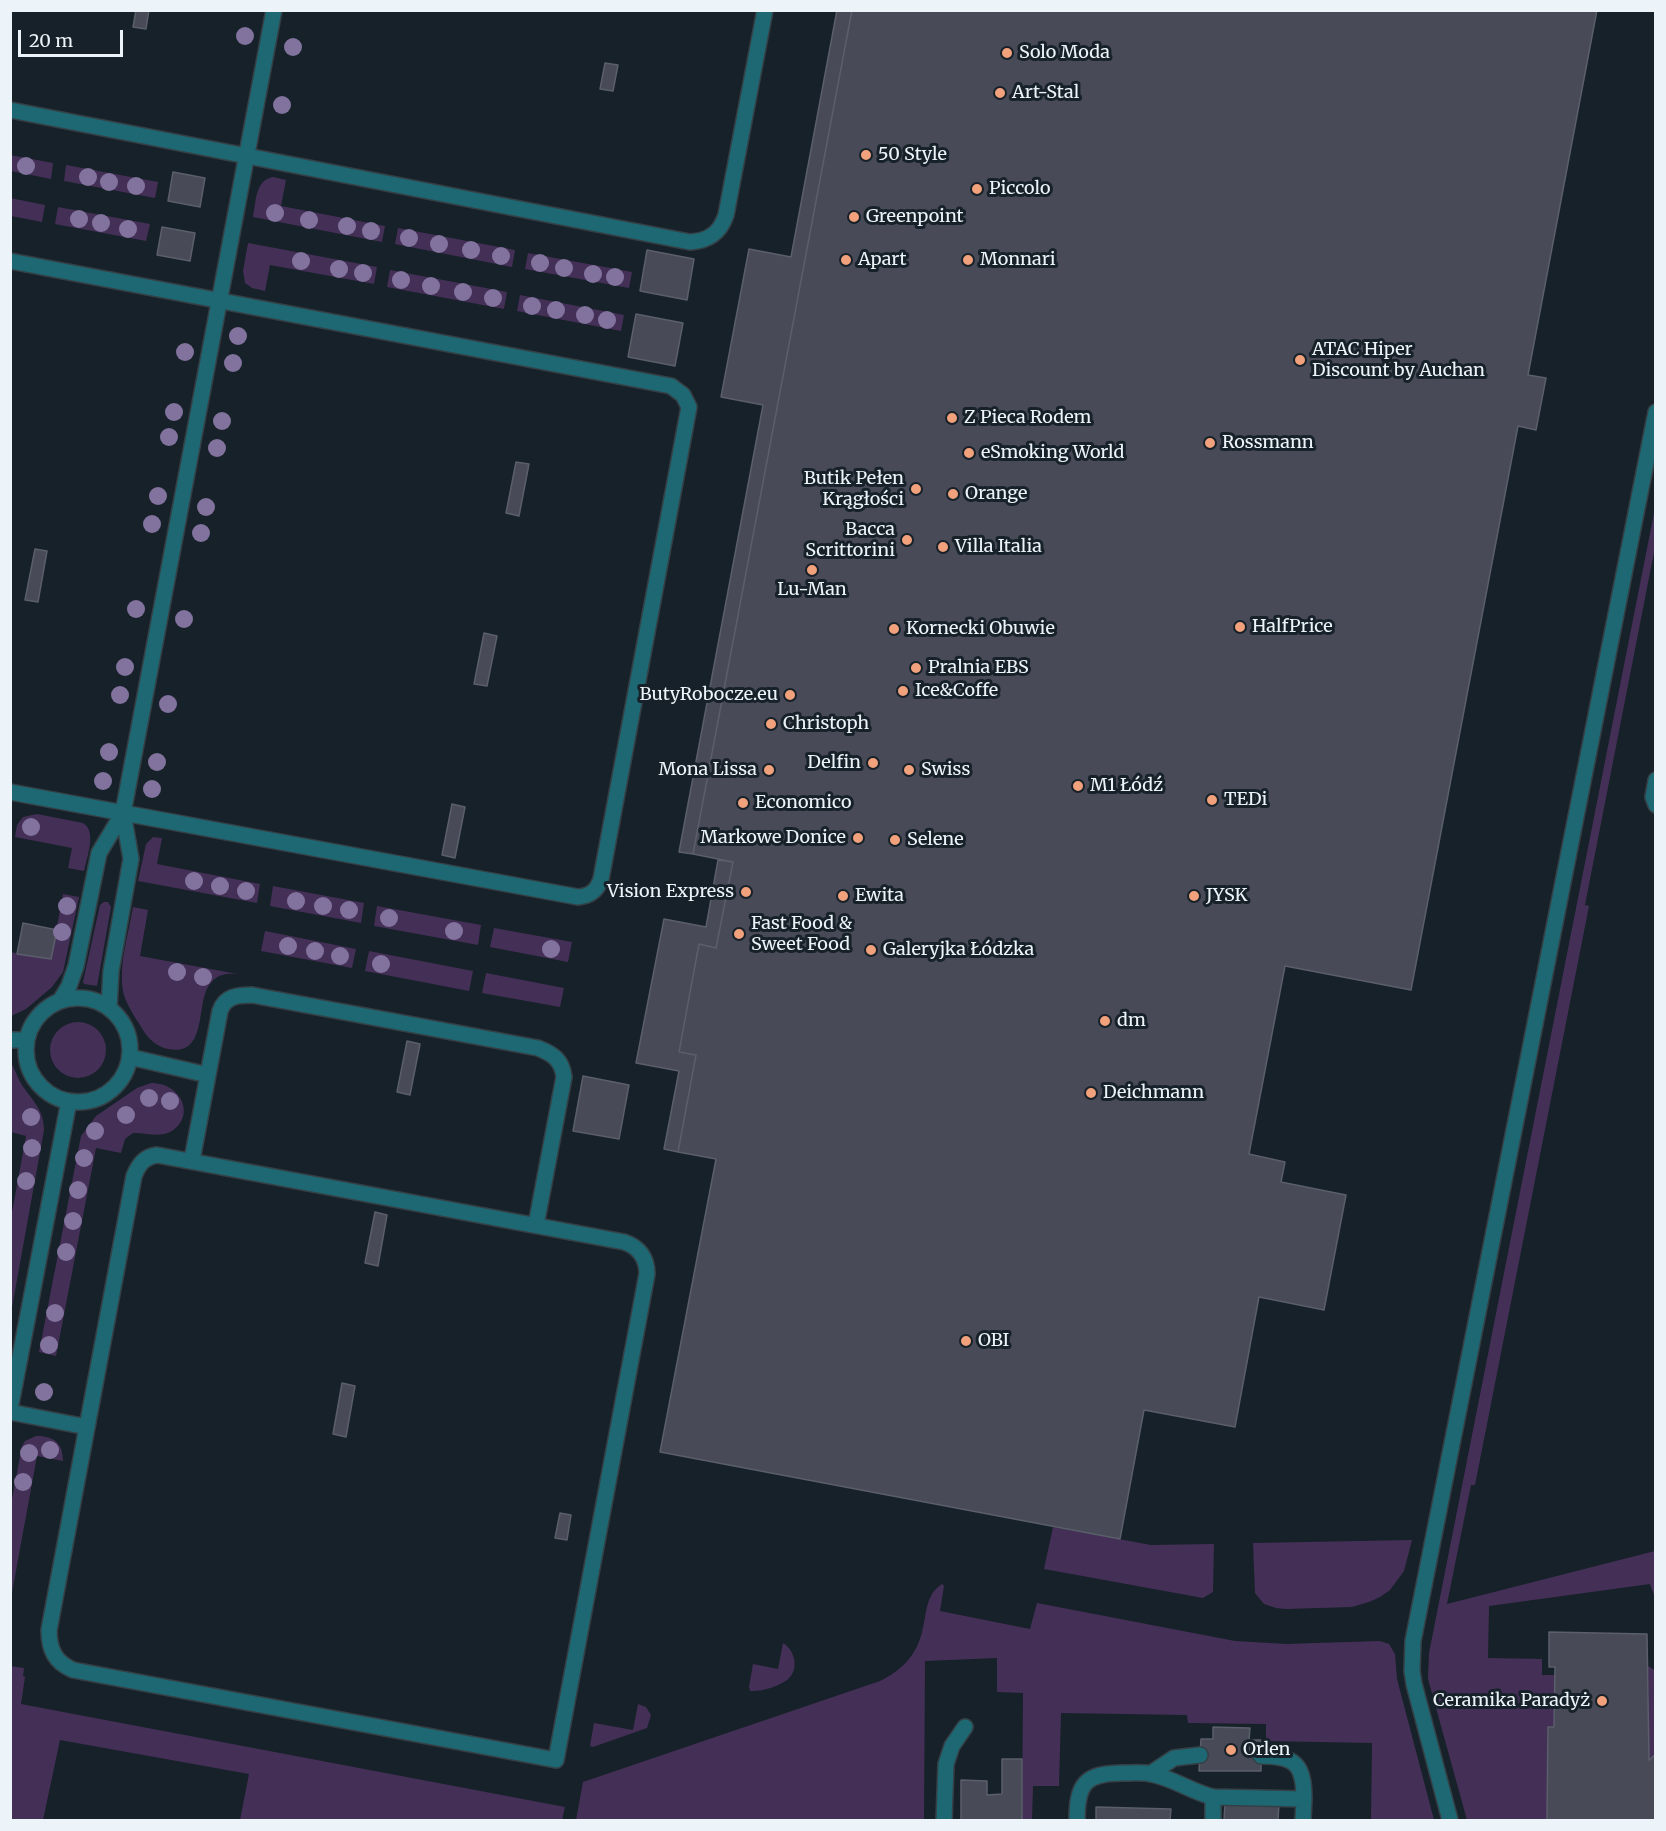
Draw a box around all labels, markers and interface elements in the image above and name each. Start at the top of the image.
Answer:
scale bar [21,18,126,56]
text: 20 m [29,29,73,52]
place label: Solo Moda [1019,42,1110,64]
marker: Solo Moda [1000,46,1014,60]
place label: Art-Stal [1012,82,1079,104]
marker: Art-Stal [993,86,1007,100]
place label: 50 Style [878,144,947,166]
marker: 50 Style [859,148,873,162]
place label: Piccolo [989,178,1051,200]
marker: Piccolo [970,182,984,196]
place label: Greenpoint [866,206,964,228]
marker: Greenpoint [847,210,861,224]
place label: Apart [858,249,906,271]
place label: Monnari [980,249,1056,271]
marker: Apart [839,253,853,267]
marker: Monnari [961,253,975,267]
place label: ATAC Hiper Discount by Auchan [1312,339,1485,382]
marker: ATAC Hiper Discount by Auchan [1293,353,1307,367]
place label: Z Pieca Rodem [964,407,1091,429]
marker: Z Pieca Rodem [945,411,959,425]
place label: Rossmann [1222,432,1314,454]
marker: Rossmann [1203,436,1217,450]
place label: eSmoking World [981,442,1124,464]
marker: eSmoking World [962,446,976,460]
place label: Butik Pełen Krągłości [804,468,904,510]
marker: Butik Pełen Krągłości [909,482,923,496]
place label: Orange [965,483,1027,505]
marker: Orange [946,487,960,501]
place label: Bacca Scrittorini [805,519,895,562]
marker: Bacca Scrittorini [900,533,914,547]
place label: Villa Italia [955,536,1042,558]
marker: Villa Italia [936,540,950,554]
marker: Lu-Man [805,563,819,577]
place label: Lu-Man [777,579,847,601]
place label: HalfPrice [1252,616,1333,638]
place label: Kornecki Obuwie [906,618,1055,640]
marker: HalfPrice [1233,620,1247,634]
marker: Kornecki Obuwie [887,622,901,636]
place label: Pralnia EBS [928,657,1029,679]
marker: Pralnia EBS [909,661,923,675]
place label: Ice&Coffe [915,680,998,702]
place label: ButyRobocze.eu [640,684,778,706]
marker: Ice&Coffe [896,684,910,698]
marker: ButyRobocze.eu [783,688,797,702]
place label: Christoph [783,713,869,735]
marker: Christoph [764,717,778,731]
place label: Delfin [807,752,861,774]
marker: Delfin [866,756,880,770]
place label: Mona Lissa [659,759,757,781]
place label: Swiss [921,759,970,781]
marker: Mona Lissa [762,763,776,777]
marker: Swiss [902,763,916,777]
place label: M1 Łódź [1090,775,1163,797]
marker: M1 Łódź [1071,779,1085,793]
place label: TEDi [1224,789,1267,811]
place label: Economico [755,792,851,814]
marker: TEDi [1205,793,1219,807]
marker: Economico [736,796,750,810]
place label: Markowe Donice [700,827,846,849]
place label: Selene [907,829,964,851]
marker: Markowe Donice [851,831,865,845]
marker: Selene [888,833,902,847]
place label: Vision Express [607,881,734,903]
marker: Vision Express [739,885,753,899]
place label: Ewita [855,885,904,907]
place label: JYSK [1206,885,1247,907]
marker: Ewita [836,889,850,903]
marker: JYSK [1187,889,1201,903]
place label: Fast Food & Sweet Food [751,913,852,956]
marker: Fast Food & Sweet Food [732,927,746,941]
place label: Galeryjka Łódzka [883,939,1034,961]
marker: Galeryjka Łódzka [864,943,878,957]
place label: dm [1117,1010,1146,1032]
marker: dm [1098,1014,1112,1028]
place label: Deichmann [1103,1082,1204,1104]
marker: Deichmann [1084,1086,1098,1100]
place label: OBI [978,1330,1009,1352]
marker: OBI [959,1334,973,1348]
place label: Ceramika Paradyż [1433,1690,1590,1712]
marker: Ceramika Paradyż [1595,1694,1609,1708]
place label: Orlen [1243,1739,1291,1761]
marker: Orlen [1224,1743,1238,1757]

